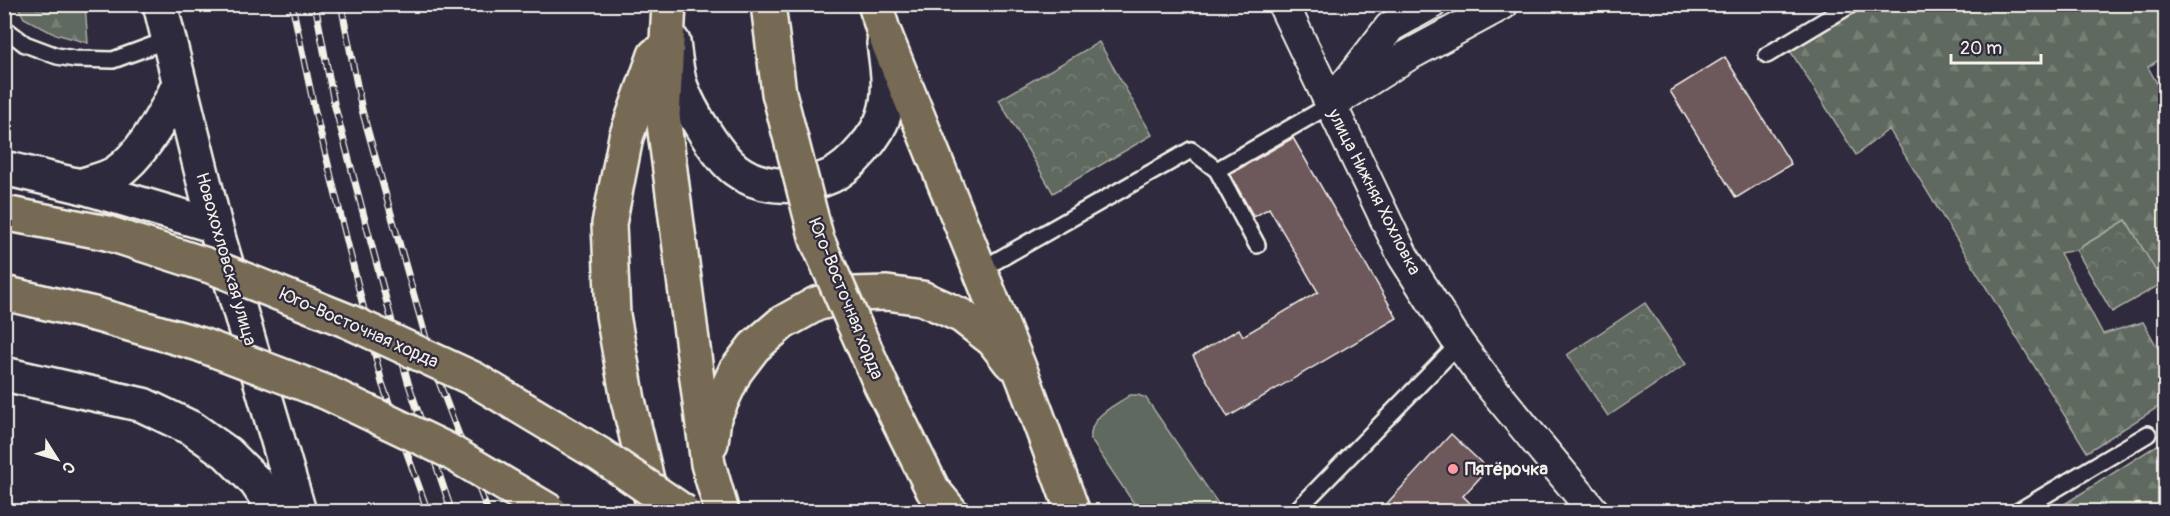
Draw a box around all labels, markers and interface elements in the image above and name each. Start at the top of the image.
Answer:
scale bar [1951,27,2041,65]
text: 20 m [1960,37,2002,60]
street label: улица Нижняя Хохловка [1322,104,1426,279]
street label: Новохохловская улица [190,170,262,348]
street label: Юго-Восточная хорда [803,215,889,383]
street label: Юго-Восточная хорда [276,283,442,373]
north arrow [27,429,87,489]
text: С [57,457,79,477]
place label: Пятёрочка [1465,458,1549,481]
marker: Пятёрочка [1446,462,1460,476]

